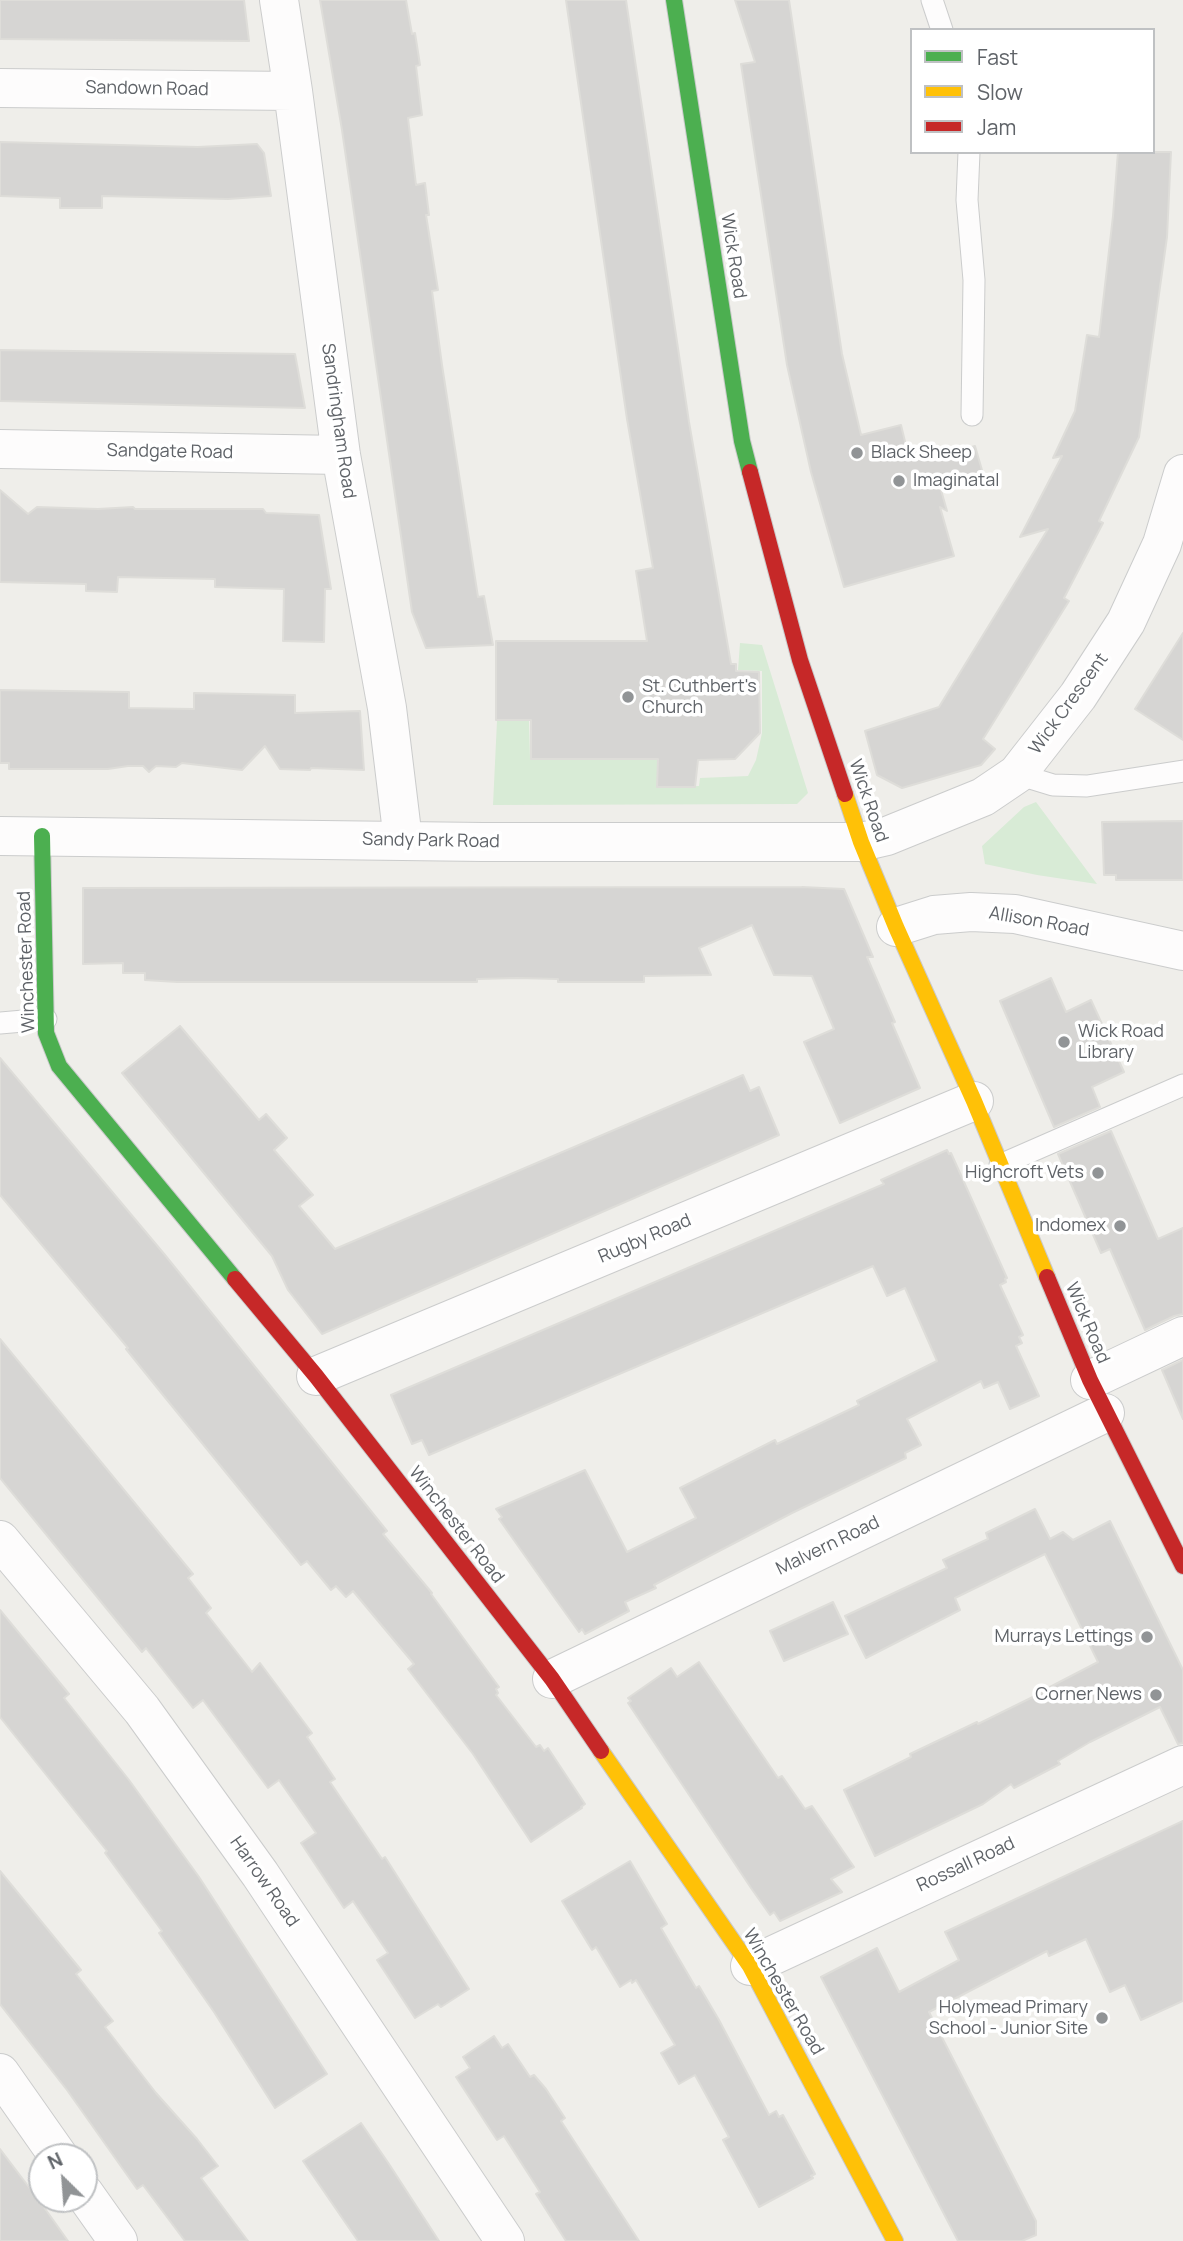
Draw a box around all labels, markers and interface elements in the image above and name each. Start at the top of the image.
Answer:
legend [910,28,1155,154]
text: Fast [977,43,1018,71]
street label: Sandown Road [85,77,209,101]
text: Slow [977,78,1023,106]
text: Jam [977,113,1016,141]
street label: Wick Road [716,212,750,300]
street label: Sandringham Road [316,342,360,500]
street label: Sandgate Road [106,440,234,464]
place label: Black Sheep [871,442,972,464]
marker: Black Sheep [849,445,865,461]
place label: Imaginatal [913,470,999,492]
marker: Imaginatal [891,473,907,489]
street label: Wick Crescent [1025,649,1113,759]
place label: St. Cuthbert's Church [642,676,757,718]
marker: St. Cuthbert's Church [620,689,636,705]
street label: Wick Road [844,757,892,845]
street label: Sandy Park Road [362,829,500,853]
street label: Winchester Road [14,891,40,1033]
street label: Allison Road [987,903,1091,941]
place label: Wick Road Library [1078,1021,1164,1064]
marker: Wick Road Library [1056,1034,1072,1050]
place label: Highcroft Vets [965,1162,1084,1184]
marker: Highcroft Vets [1090,1165,1106,1181]
street label: Rugby Road [595,1210,695,1268]
place label: Indomex [1035,1215,1106,1237]
marker: Indomex [1112,1218,1128,1234]
street label: Wick Road [1060,1279,1114,1367]
street label: Winchester Road [404,1462,508,1588]
street label: Malvern Road [773,1512,883,1580]
place label: Murrays Lettings [994,1626,1133,1648]
marker: Murrays Lettings [1139,1629,1155,1645]
place label: Corner News [1035,1684,1142,1706]
marker: Corner News [1148,1687,1164,1703]
street label: Harrow Road [225,1833,303,1931]
street label: Rossall Road [914,1833,1018,1897]
street label: Winchester Road [738,1925,828,2059]
place label: Holymead Primary School - Junior Site [929,1997,1088,2039]
marker: Holymead Primary School - Junior Site [1094,2010,1110,2026]
north arrow [28,2143,98,2213]
text: N [43,2146,67,2175]

